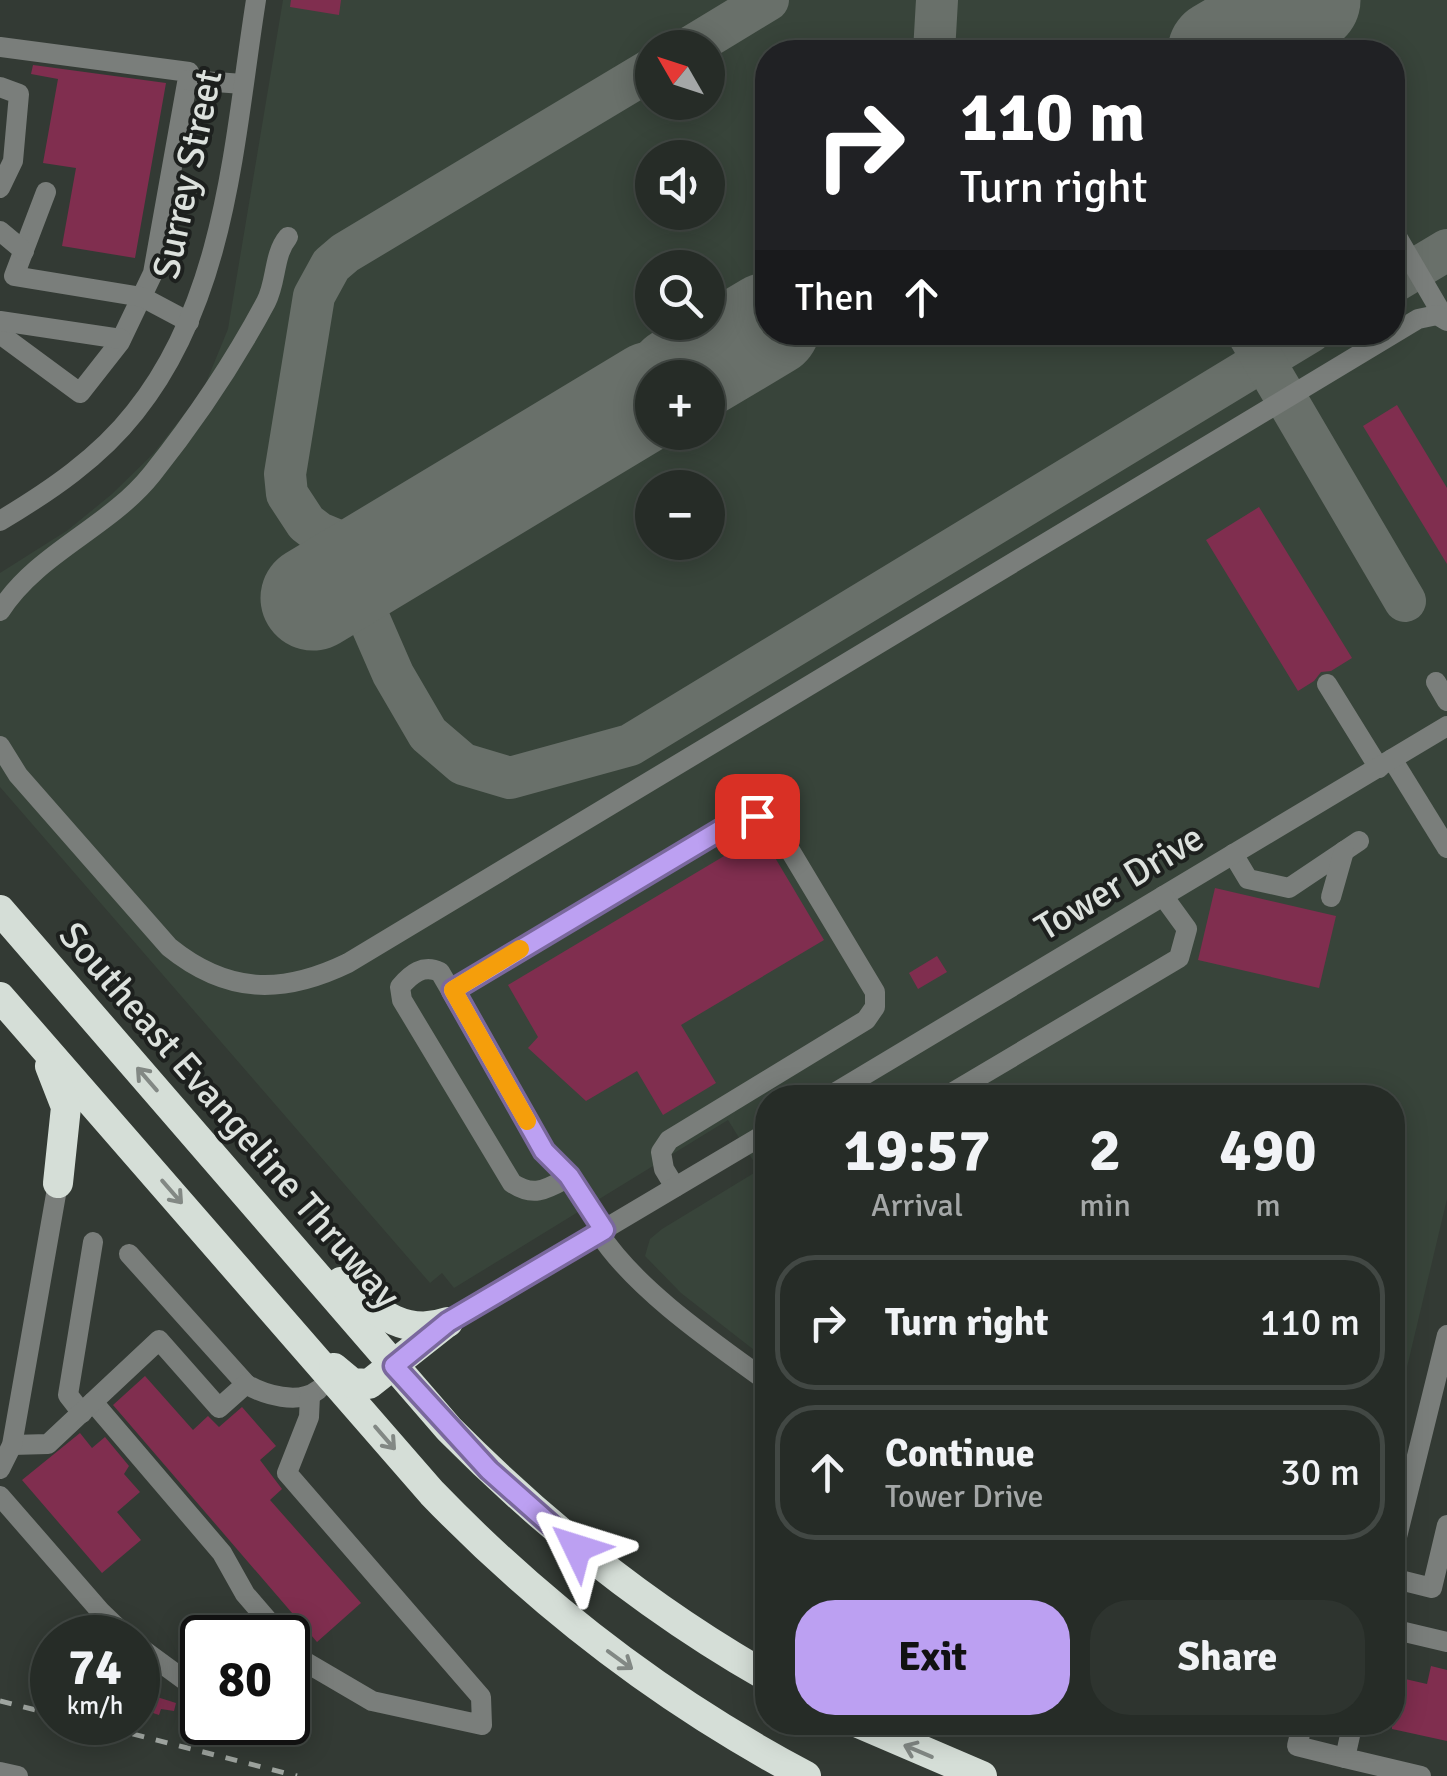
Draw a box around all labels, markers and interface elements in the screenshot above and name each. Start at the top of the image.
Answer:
north arrow [635,30,725,120]
map controls [635,30,725,560]
street label: Surrey Street [142,65,233,283]
text: 110 m [960,74,1145,160]
icon: right [795,80,925,210]
button: sound [635,140,725,230]
text: Turn right [960,160,1148,215]
button: search [635,250,725,340]
icon: ahead [894,270,949,325]
text: Then [795,274,874,321]
button: + [635,360,725,450]
button: − [635,470,725,560]
pin [715,774,800,859]
icon: arrive [730,789,785,844]
street label: Tower Drive [1026,814,1212,951]
street label: Southeast Evangeline Thruway [49,913,410,1318]
one-way arrow [137,1066,159,1092]
text: 19:57 [843,1114,991,1188]
text: 2 [1089,1114,1121,1188]
text: 490 [1219,1114,1317,1188]
one-way arrow [160,1179,183,1204]
text: Arrival [871,1186,963,1225]
text: min [1079,1186,1131,1225]
text: m [1255,1186,1281,1225]
icon: right [800,1295,855,1350]
text: Turn right [885,1299,1049,1346]
text: 110 m [1260,1299,1360,1346]
one-way arrow [373,1424,395,1450]
text: Continue [885,1430,1035,1477]
icon: ahead [800,1445,855,1500]
text: 30 m [1280,1449,1360,1496]
text: Tower Drive [885,1477,1044,1516]
position arrow [525,1496,629,1600]
button: Exit [795,1600,1070,1715]
button: Share [1090,1600,1365,1715]
speed limit sign: 80 [180,1615,310,1745]
text: 74 [68,1637,122,1699]
one-way arrow [606,1649,633,1670]
text: km/h [67,1690,123,1721]
one-way arrow [903,1741,934,1759]

